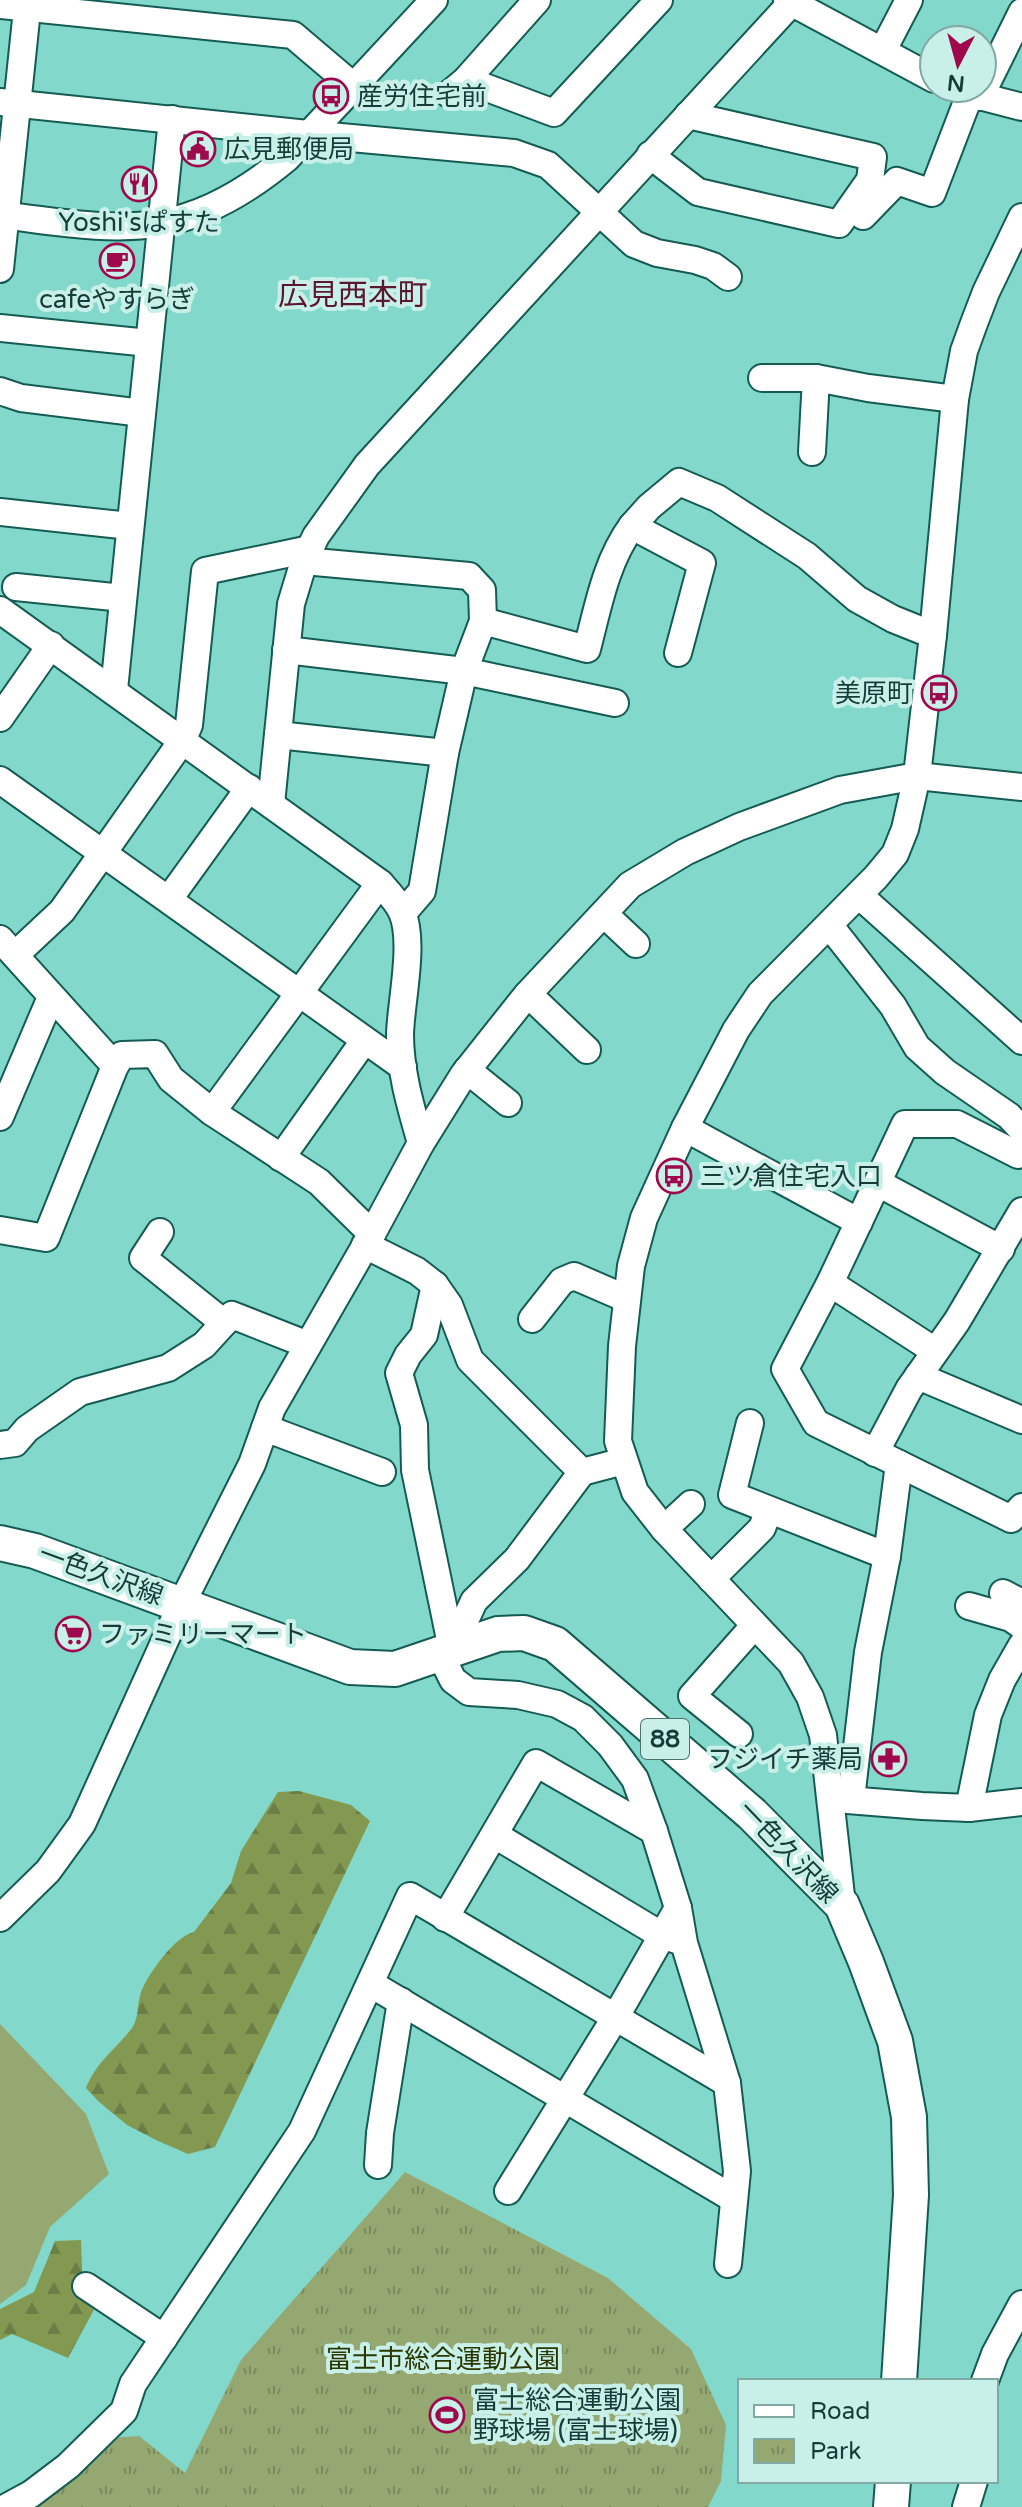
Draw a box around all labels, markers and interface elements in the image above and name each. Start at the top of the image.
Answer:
north arrow [918,24,998,104]
text: N [946,69,966,97]
bus stop icon: 産労住宅前 [312,77,350,115]
place label: 産労住宅前 [357,81,487,112]
public building icon: 広見郵便局 [179,130,217,168]
place label: 広見郵便局 [224,134,354,165]
restaurant icon: Yoshi'sぱすた [120,165,158,203]
place label: Yoshi'sぱすた [58,207,220,238]
cafe icon: cafeやすらぎ [98,242,136,280]
district label: 広見西本町 [278,277,428,314]
place label: cafeやすらぎ [39,284,195,315]
bus stop icon: 美原町 [920,674,958,712]
place label: 美原町 [835,678,913,709]
bus stop icon: 三ツ倉住宅入口 [655,1157,693,1195]
place label: 三ツ倉住宅入口 [700,1161,882,1192]
street label: 一色久沢線 [35,1538,167,1612]
supermarket icon: ファミリーマート [54,1615,92,1653]
place label: ファミリーマート [99,1619,307,1650]
road number: 88 [641,1719,689,1759]
pharmacy icon: フジイチ薬局 [870,1740,908,1778]
place label: フジイチ薬局 [707,1744,863,1775]
street label: 一色久沢線 [732,1794,844,1910]
park label: 富士市総合運動公園 [326,2344,560,2375]
legend [738,2379,998,2483]
place label: 富士総合運動公園 野球場 (富士球場) [473,2385,681,2446]
sports icon: 富士総合運動公園 野球場 (富士球場) [428,2396,466,2434]
text: Road [810,2397,870,2426]
text: Park [810,2437,861,2466]

